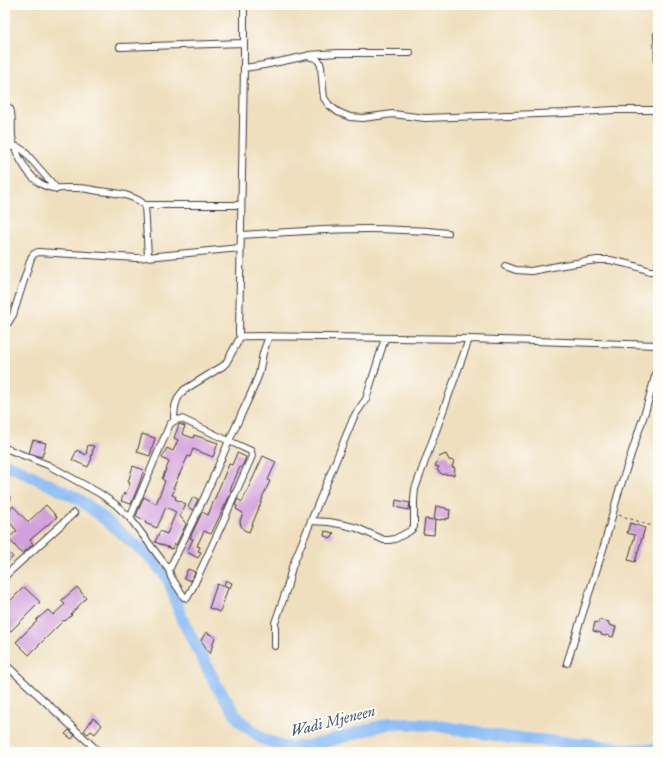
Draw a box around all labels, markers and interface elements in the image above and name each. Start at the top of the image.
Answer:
water label: Wadi Mjeneen [289,702,377,740]

